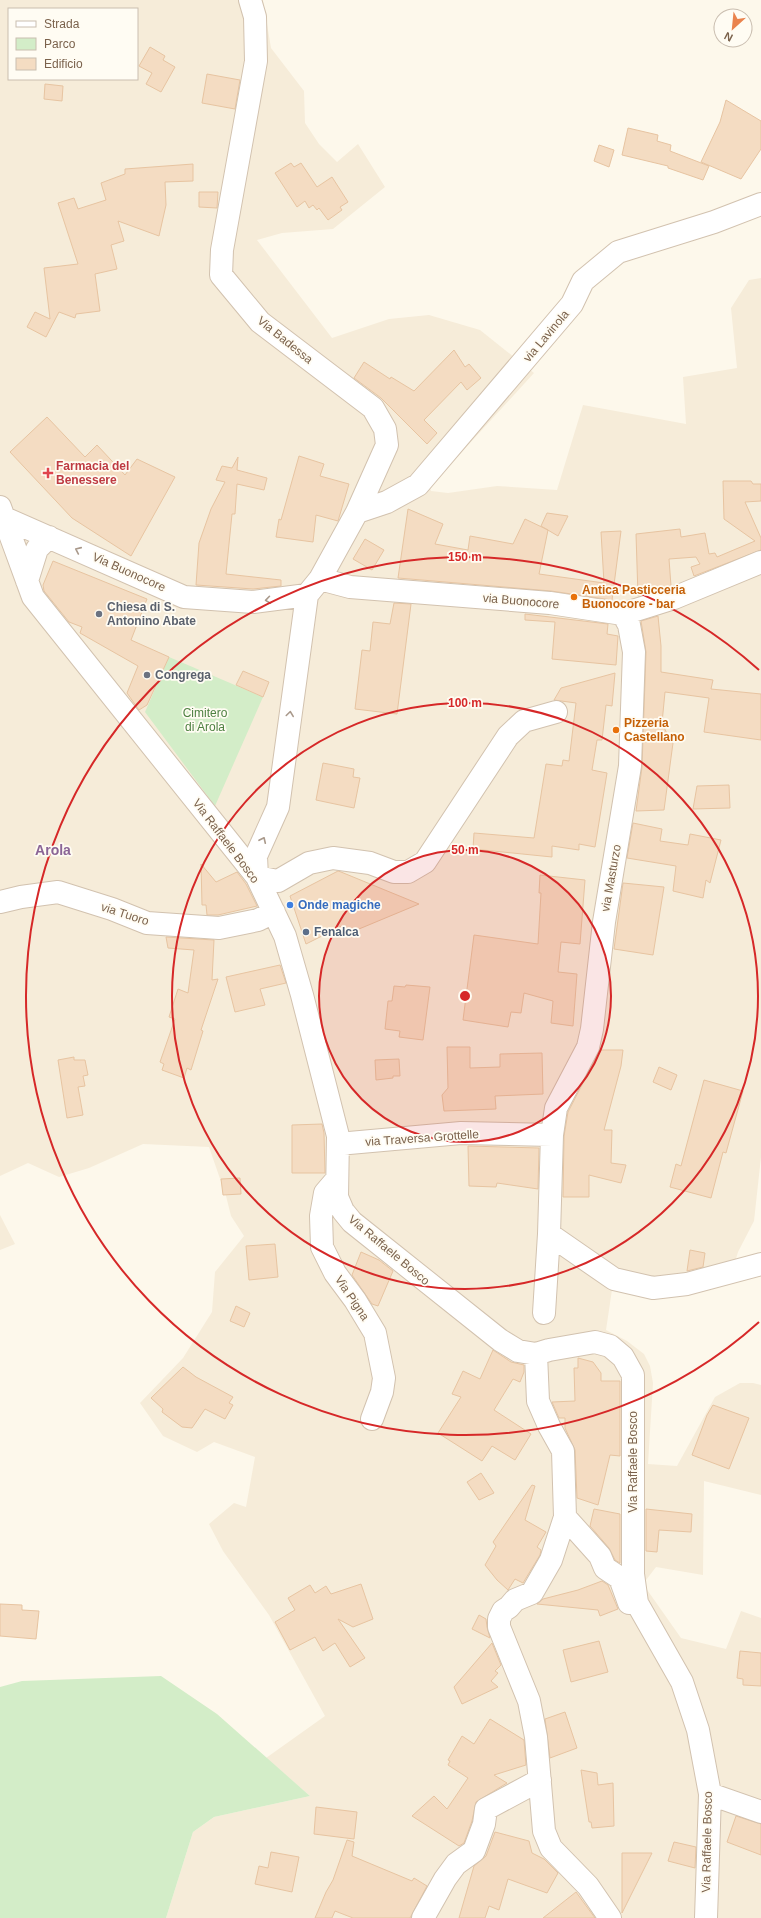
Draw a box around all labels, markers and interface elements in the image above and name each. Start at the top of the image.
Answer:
legend [8,8,138,80]
north arrow [713,8,753,48]
text: Strada [44,17,80,31]
text: N [722,30,735,44]
text: Parco [44,37,76,51]
text: Edificio [44,57,83,71]
street label: via Lavinola [520,307,572,365]
street label: Via Badessa [254,313,316,367]
place label: Farmacia del Benessere [56,459,129,487]
marker: Farmacia del Benessere [43,468,53,478]
one-way arrow [75,547,83,555]
street label: Via Buonocore [90,550,168,594]
text: 150 m [448,550,482,564]
place label: Antica Pasticceria Buonocore - bar [582,583,686,611]
street label: via Buonocore [482,591,560,611]
marker: Antica Pasticceria Buonocore - bar [569,592,579,602]
one-way arrow [265,595,271,604]
place label: Chiesa di S. Antonino Abate [107,600,196,628]
marker: Chiesa di S. Antonino Abate [94,609,104,619]
place label: Congrega [155,668,211,682]
marker: Congrega [142,670,152,680]
text: 100 m [448,696,482,710]
park label: Cimitero di Arola [183,706,228,734]
one-way arrow [285,711,294,717]
place label: Pizzeria Castellano [624,716,685,744]
marker: Pizzeria Castellano [611,725,621,735]
street label: Via Raffaele Bosco [190,796,262,886]
one-way arrow [258,837,266,844]
district label: Arola [35,842,71,858]
text: 50 m [451,843,479,857]
street label: via Masturzo [598,843,624,913]
place label: Onde magiche [298,898,381,912]
street label: via Tuoro [99,900,151,928]
marker: Onde magiche [285,900,295,910]
place label: Fenalca [314,925,359,939]
marker: Fenalca [301,927,311,937]
centre of rings [458,989,472,1003]
street label: via Traversa Grottelle [365,1127,480,1149]
street label: Via Raffaele Bosco [346,1212,433,1288]
street label: Via Pigna [332,1273,372,1323]
street label: Via Raffaele Bosco [626,1411,640,1513]
street label: Via Raffaele Bosco [699,1791,715,1893]

